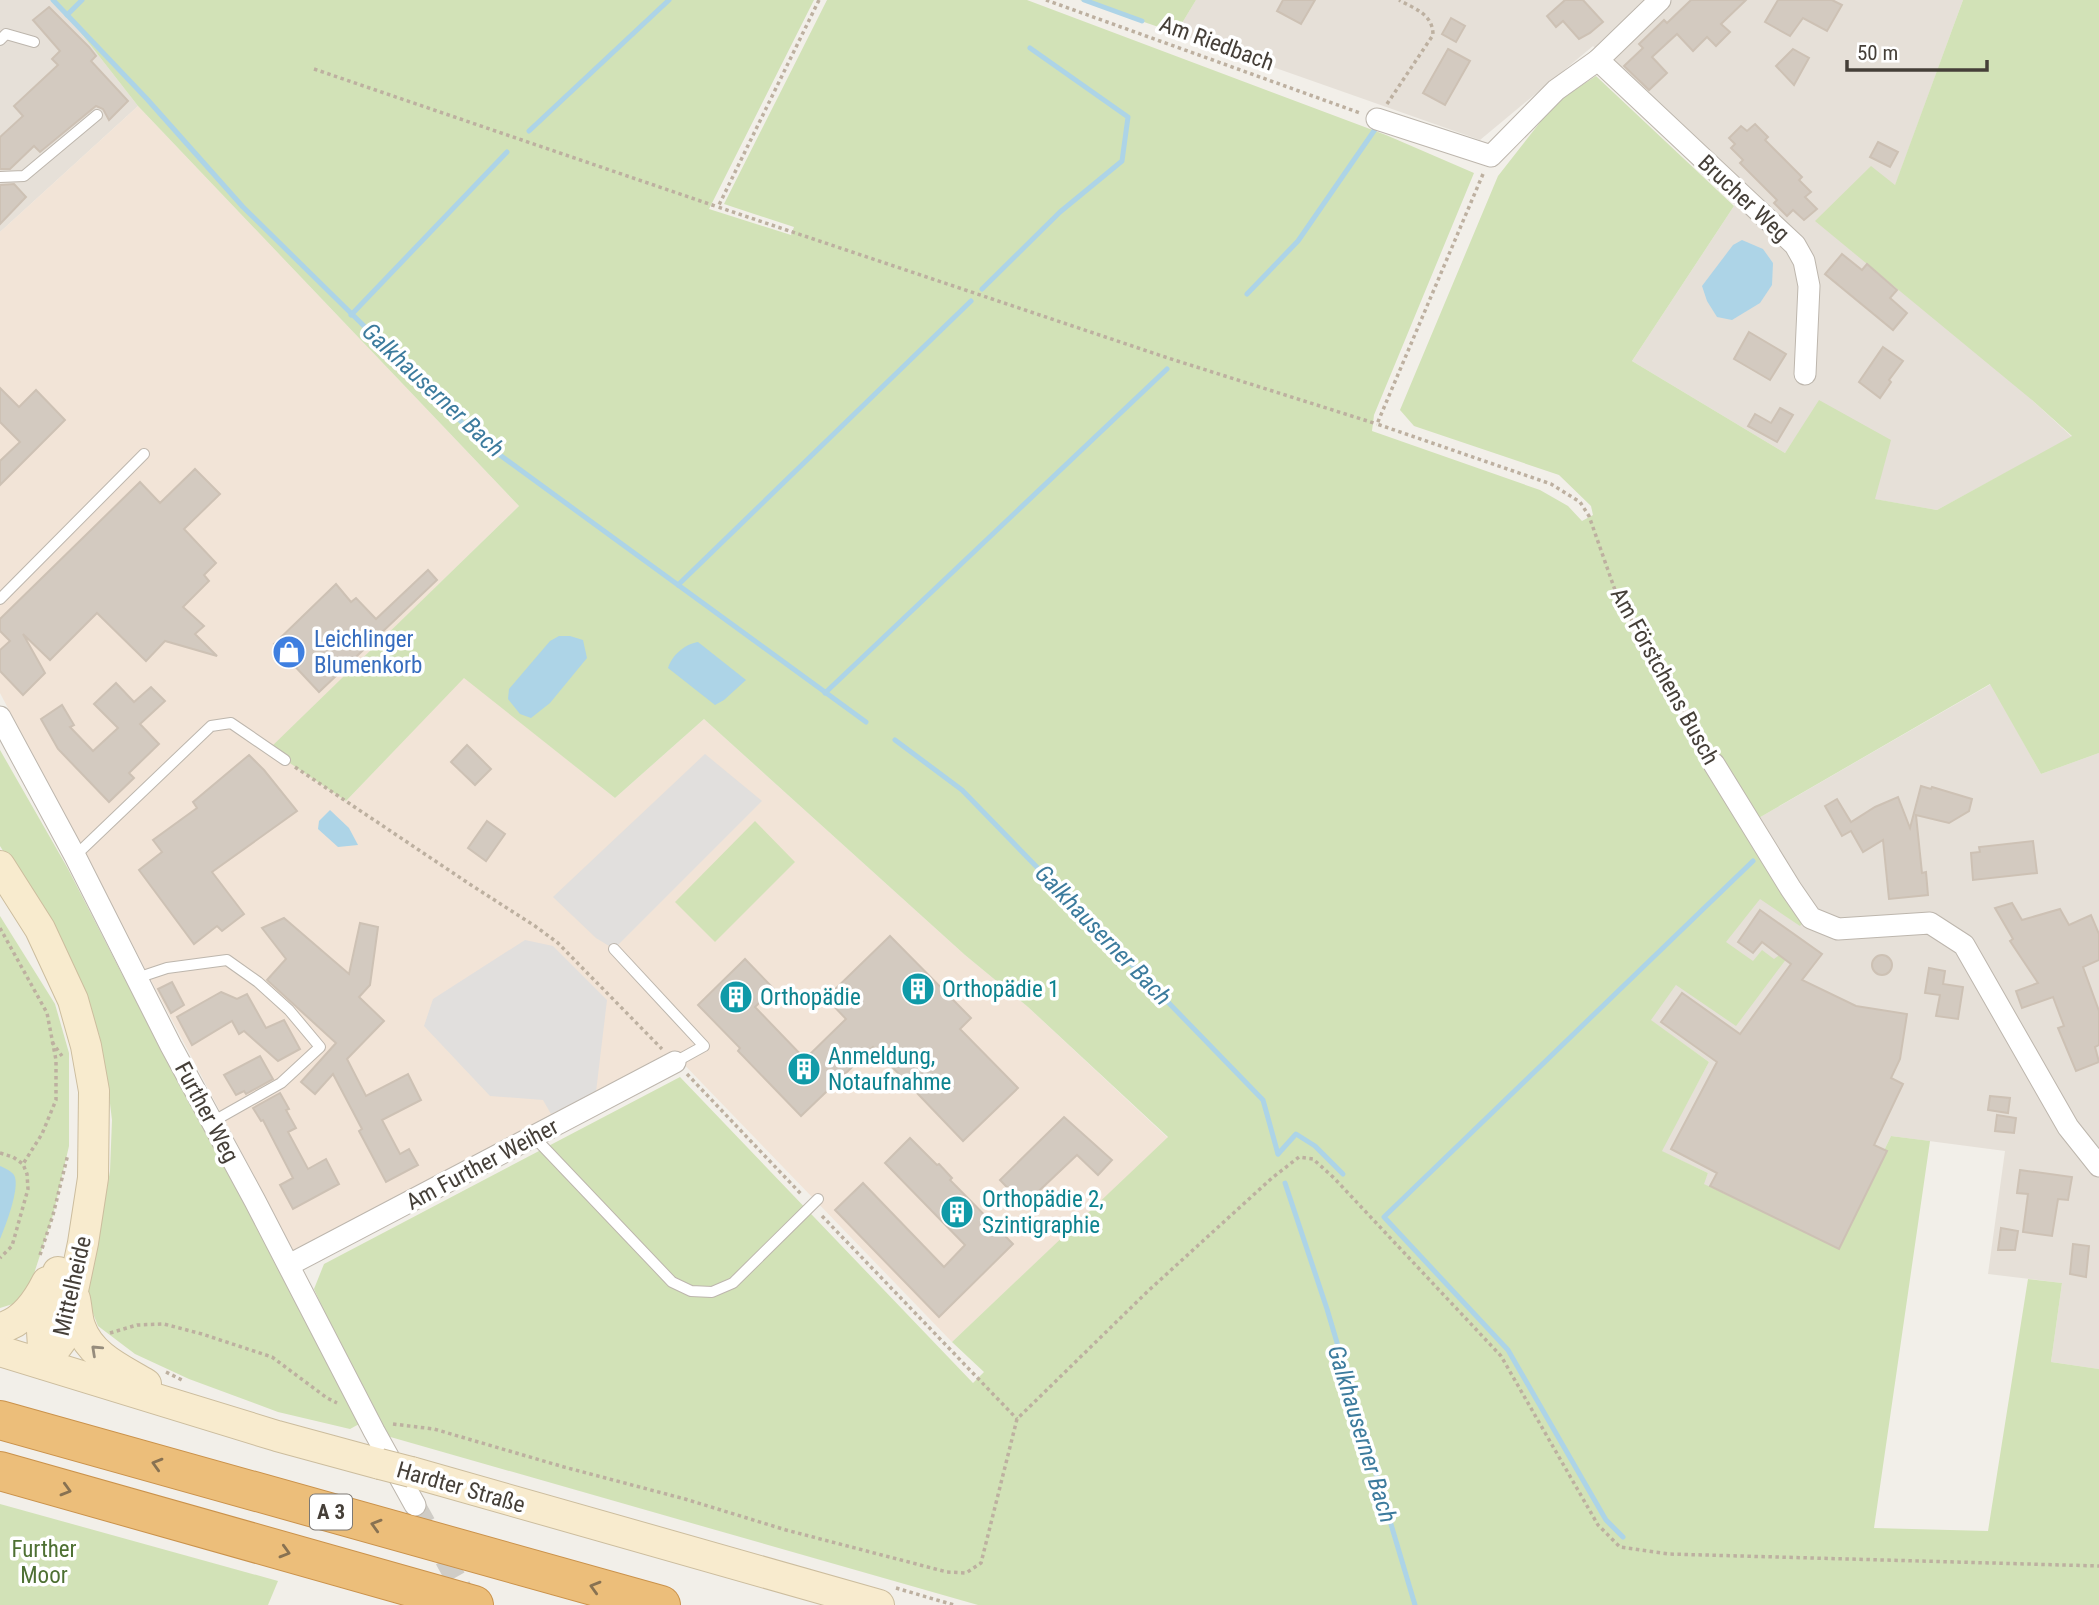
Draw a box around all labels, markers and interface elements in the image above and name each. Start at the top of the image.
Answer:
street label: Am Riedbach [1156,10,1278,77]
scale bar [1847,28,1987,72]
text: 50 m [1857,41,1898,65]
street label: Brucher Weg [1692,149,1795,247]
water label: Galkhauserner Bach [356,317,510,463]
street label: Am Förstchens Busch [1605,583,1724,769]
place label: Leichlinger Blumenkorb [314,626,422,679]
shop icon: Leichlinger Blumenkorb [270,633,308,671]
water label: Galkhauserner Bach [1029,859,1177,1011]
building icon: Orthopädie 1 [899,970,937,1008]
place label: Orthopädie 1 [942,976,1059,1003]
building icon: Orthopädie [717,978,755,1016]
place label: Orthopädie [760,984,861,1011]
place label: Anmeldung, Notaufnahme [828,1043,951,1096]
building icon: Anmeldung, Notaufnahme [785,1050,823,1088]
street label: Further Weg [169,1057,244,1167]
street label: Am Further Weiher [402,1113,563,1216]
place label: Orthopädie 2, Szintigraphie [982,1186,1104,1239]
building icon: Orthopädie 2, Szintigraphie [938,1193,976,1231]
street label: Mittelheide [48,1234,97,1339]
water label: Galkhauserner Bach [1322,1342,1402,1526]
one-way arrow [91,1345,104,1358]
street label: Hardter Straße [393,1456,528,1519]
one-way arrow [151,1457,163,1472]
one-way arrow [59,1482,71,1496]
road number: A 3 [310,1494,352,1530]
one-way arrow [370,1519,382,1533]
park label: Further Moor [11,1536,77,1589]
one-way arrow [278,1543,290,1558]
one-way arrow [590,1580,602,1595]

